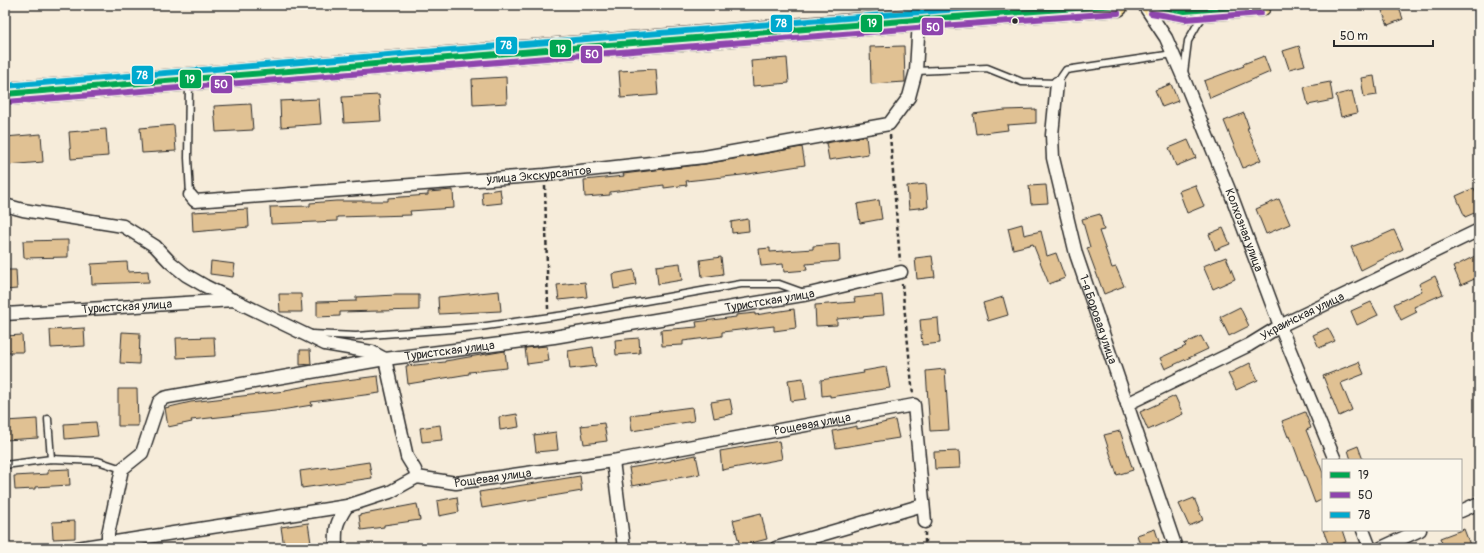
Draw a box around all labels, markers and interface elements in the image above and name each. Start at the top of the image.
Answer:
line badge: 78 [770,14,793,33]
line badge: 19 [860,14,883,33]
unlabelled marker [1010,16,1020,26]
text: 78 [775,17,787,30]
text: 19 [867,17,877,30]
line badge: 50 [921,17,944,36]
text: 50 [926,21,940,34]
scale bar [1334,22,1433,48]
text: 50 m [1340,29,1368,44]
line badge: 78 [495,36,518,55]
text: 78 [500,39,512,52]
line badge: 19 [549,39,572,58]
text: 19 [556,43,566,56]
line badge: 50 [580,45,603,64]
text: 50 [585,48,599,61]
line badge: 78 [131,65,154,85]
text: 78 [136,69,148,82]
line badge: 19 [179,69,202,89]
text: 19 [185,73,195,86]
line badge: 50 [210,75,233,94]
text: 50 [214,78,228,91]
street label: улица Экскурсантов [485,163,592,187]
street label: Колхозная улица [1221,186,1266,274]
street label: 1-я Боровая улица [1076,273,1120,367]
street label: Туристская улица [724,286,817,316]
street label: Украинская улица [1258,289,1347,344]
street label: Туристская улица [81,297,173,317]
street label: Туристская улица [404,338,496,364]
street label: Рощевая улица [773,410,852,439]
legend [1322,459,1462,531]
street label: Рощевая улица [453,465,533,491]
text: 19 [1358,468,1369,483]
text: 50 [1358,488,1373,503]
text: 78 [1358,508,1370,523]

